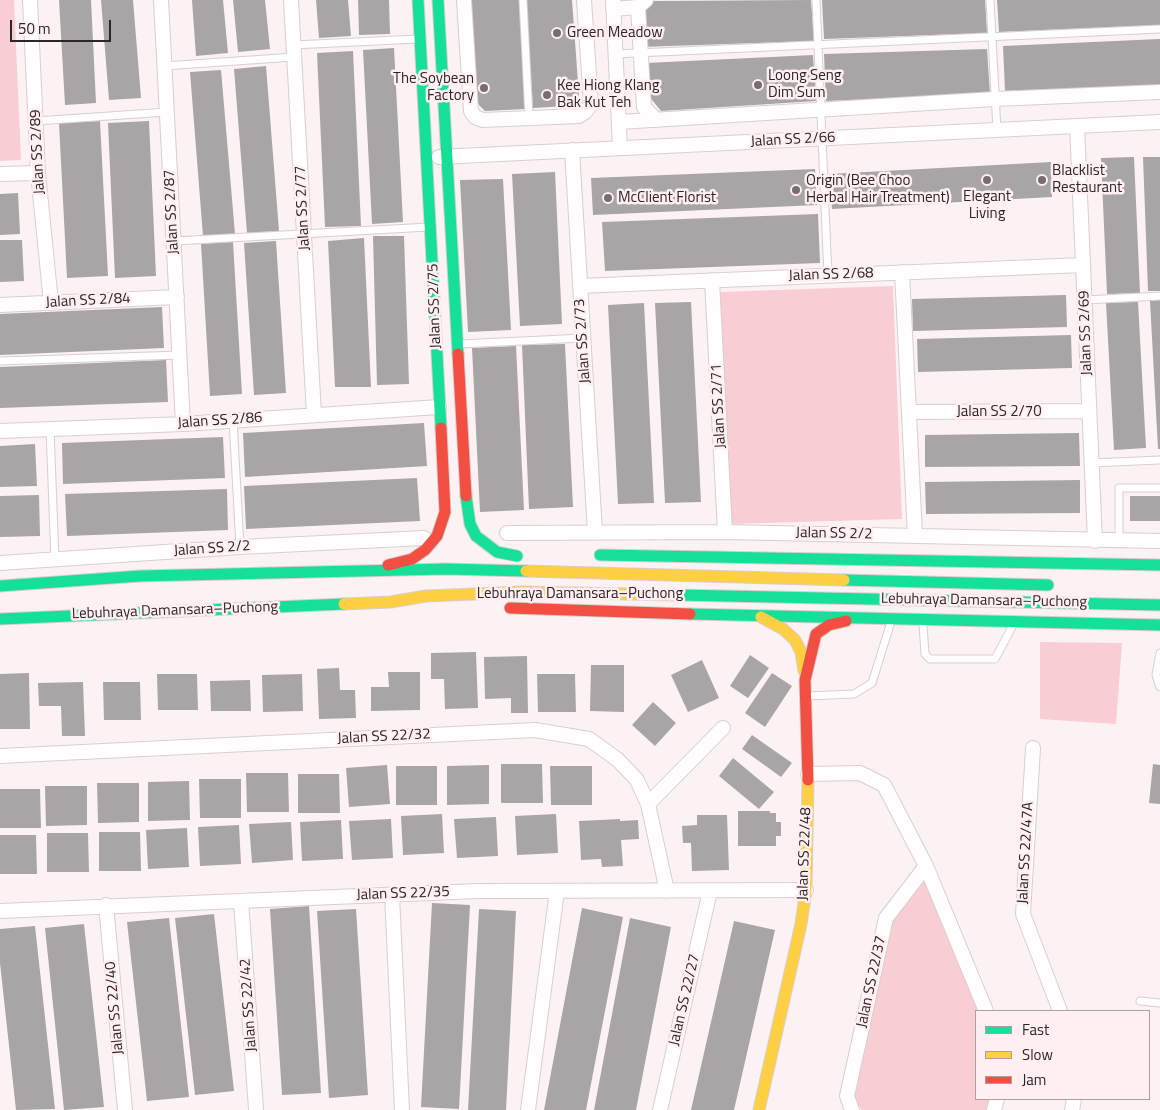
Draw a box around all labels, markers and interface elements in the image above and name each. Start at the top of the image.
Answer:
scale bar [12,10,114,42]
text: 50 m [18,17,51,40]
place label: Green Meadow [567,24,663,42]
marker: Green Meadow [551,27,563,39]
place label: Loong Seng Dim Sum [768,67,841,102]
place label: The Soybean Factory [393,70,474,105]
place label: Kee Hiong Klang Bak Kut Teh [557,77,659,112]
marker: Loong Seng Dim Sum [752,79,764,91]
marker: The Soybean Factory [478,82,490,94]
marker: Kee Hiong Klang Bak Kut Teh [541,89,553,101]
street label: Jalan SS 2/89 [27,109,49,195]
street label: Jalan SS 2/66 [750,129,836,151]
place label: Blacklist Restaurant [1052,162,1122,197]
street label: Jalan SS 2/77 [292,165,314,251]
street label: Jalan SS 2/87 [161,169,183,255]
place label: Origin (Bee Choo Herbal Hair Treatment) [806,172,950,207]
marker: Elegant Living [981,174,993,186]
marker: Blacklist Restaurant [1036,174,1048,186]
marker: Origin (Bee Choo Herbal Hair Treatment) [790,184,802,196]
place label: Elegant Living [963,188,1011,223]
place label: McClient Florist [618,189,716,207]
marker: McClient Florist [602,192,614,204]
street label: Jalan SS 2/75 [425,263,445,349]
street label: Jalan SS 2/68 [788,265,874,285]
street label: Jalan SS 2/84 [45,290,131,312]
street label: Jalan SS 2/69 [1076,290,1096,376]
street label: Jalan SS 2/73 [571,298,595,384]
street label: Jalan SS 2/71 [708,363,730,449]
street label: Jalan SS 2/70 [956,403,1042,421]
street label: Jalan SS 2/86 [177,409,263,433]
street label: Jalan SS 2/2 [795,524,873,544]
street label: Jalan SS 2/2 [173,537,251,561]
street label: Lebuhraya Damansara–Puchong [477,585,683,603]
street label: Lebuhraya Damansara–Puchong [881,590,1087,612]
street label: Lebuhraya Damansara–Puchong [72,598,278,624]
street label: Jalan SS 22/32 [337,726,431,748]
street label: Jalan SS 22/47A [1014,801,1038,905]
street label: Jalan SS 22/48 [794,807,816,901]
street label: Jalan SS 22/35 [356,883,450,905]
street label: Jalan SS 22/37 [853,934,891,1030]
street label: Jalan SS 22/27 [666,952,704,1048]
street label: Jalan SS 22/42 [237,958,261,1052]
street label: Jalan SS 22/40 [102,961,128,1055]
legend [975,1010,1150,1100]
text: Fast [1022,1018,1049,1041]
text: Slow [1022,1043,1053,1066]
text: Jam [1022,1068,1046,1091]

